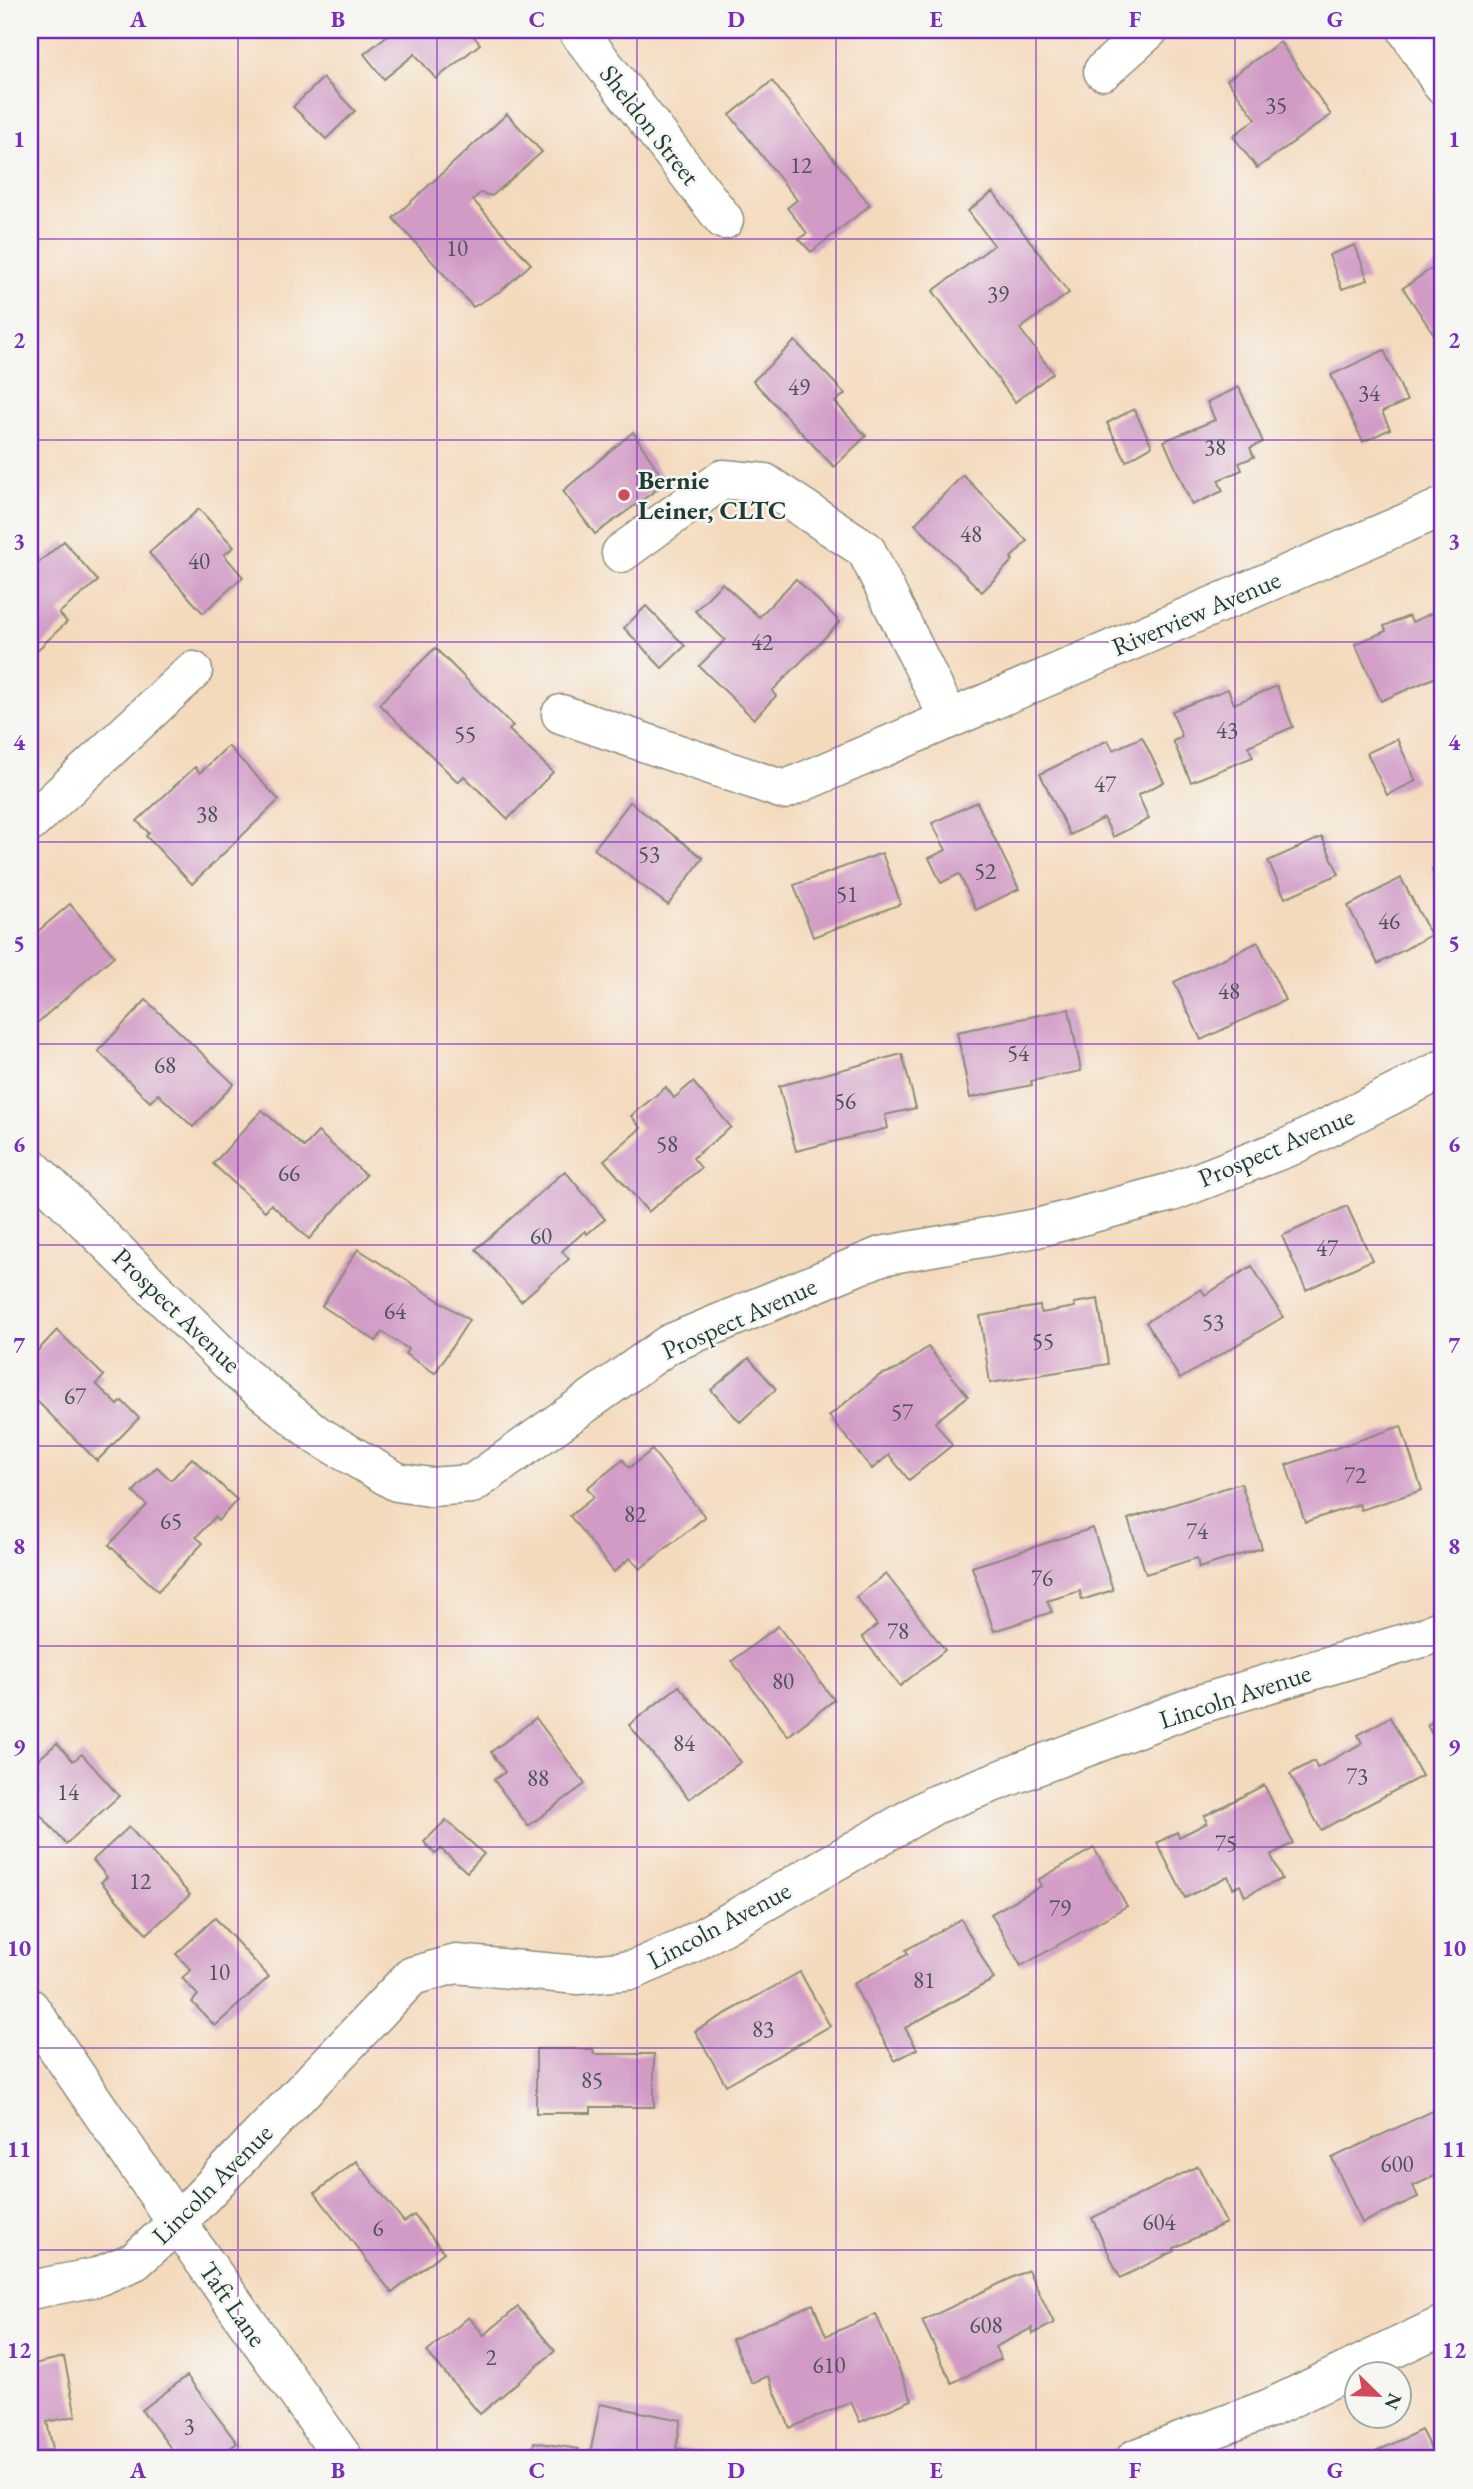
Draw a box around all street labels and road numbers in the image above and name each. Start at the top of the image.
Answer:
street label: Sheldon Street [592,58,708,192]
street label: Riverview Avenue [1107,562,1285,664]
street label: Prospect Avenue [1193,1099,1359,1195]
street label: Prospect Avenue [105,1240,249,1380]
street label: Prospect Avenue [656,1269,822,1367]
street label: Lincoln Avenue [1155,1655,1315,1737]
street label: Lincoln Avenue [641,1873,797,1977]
street label: Lincoln Avenue [144,2116,280,2252]
street label: Taft Lane [192,2255,274,2353]

